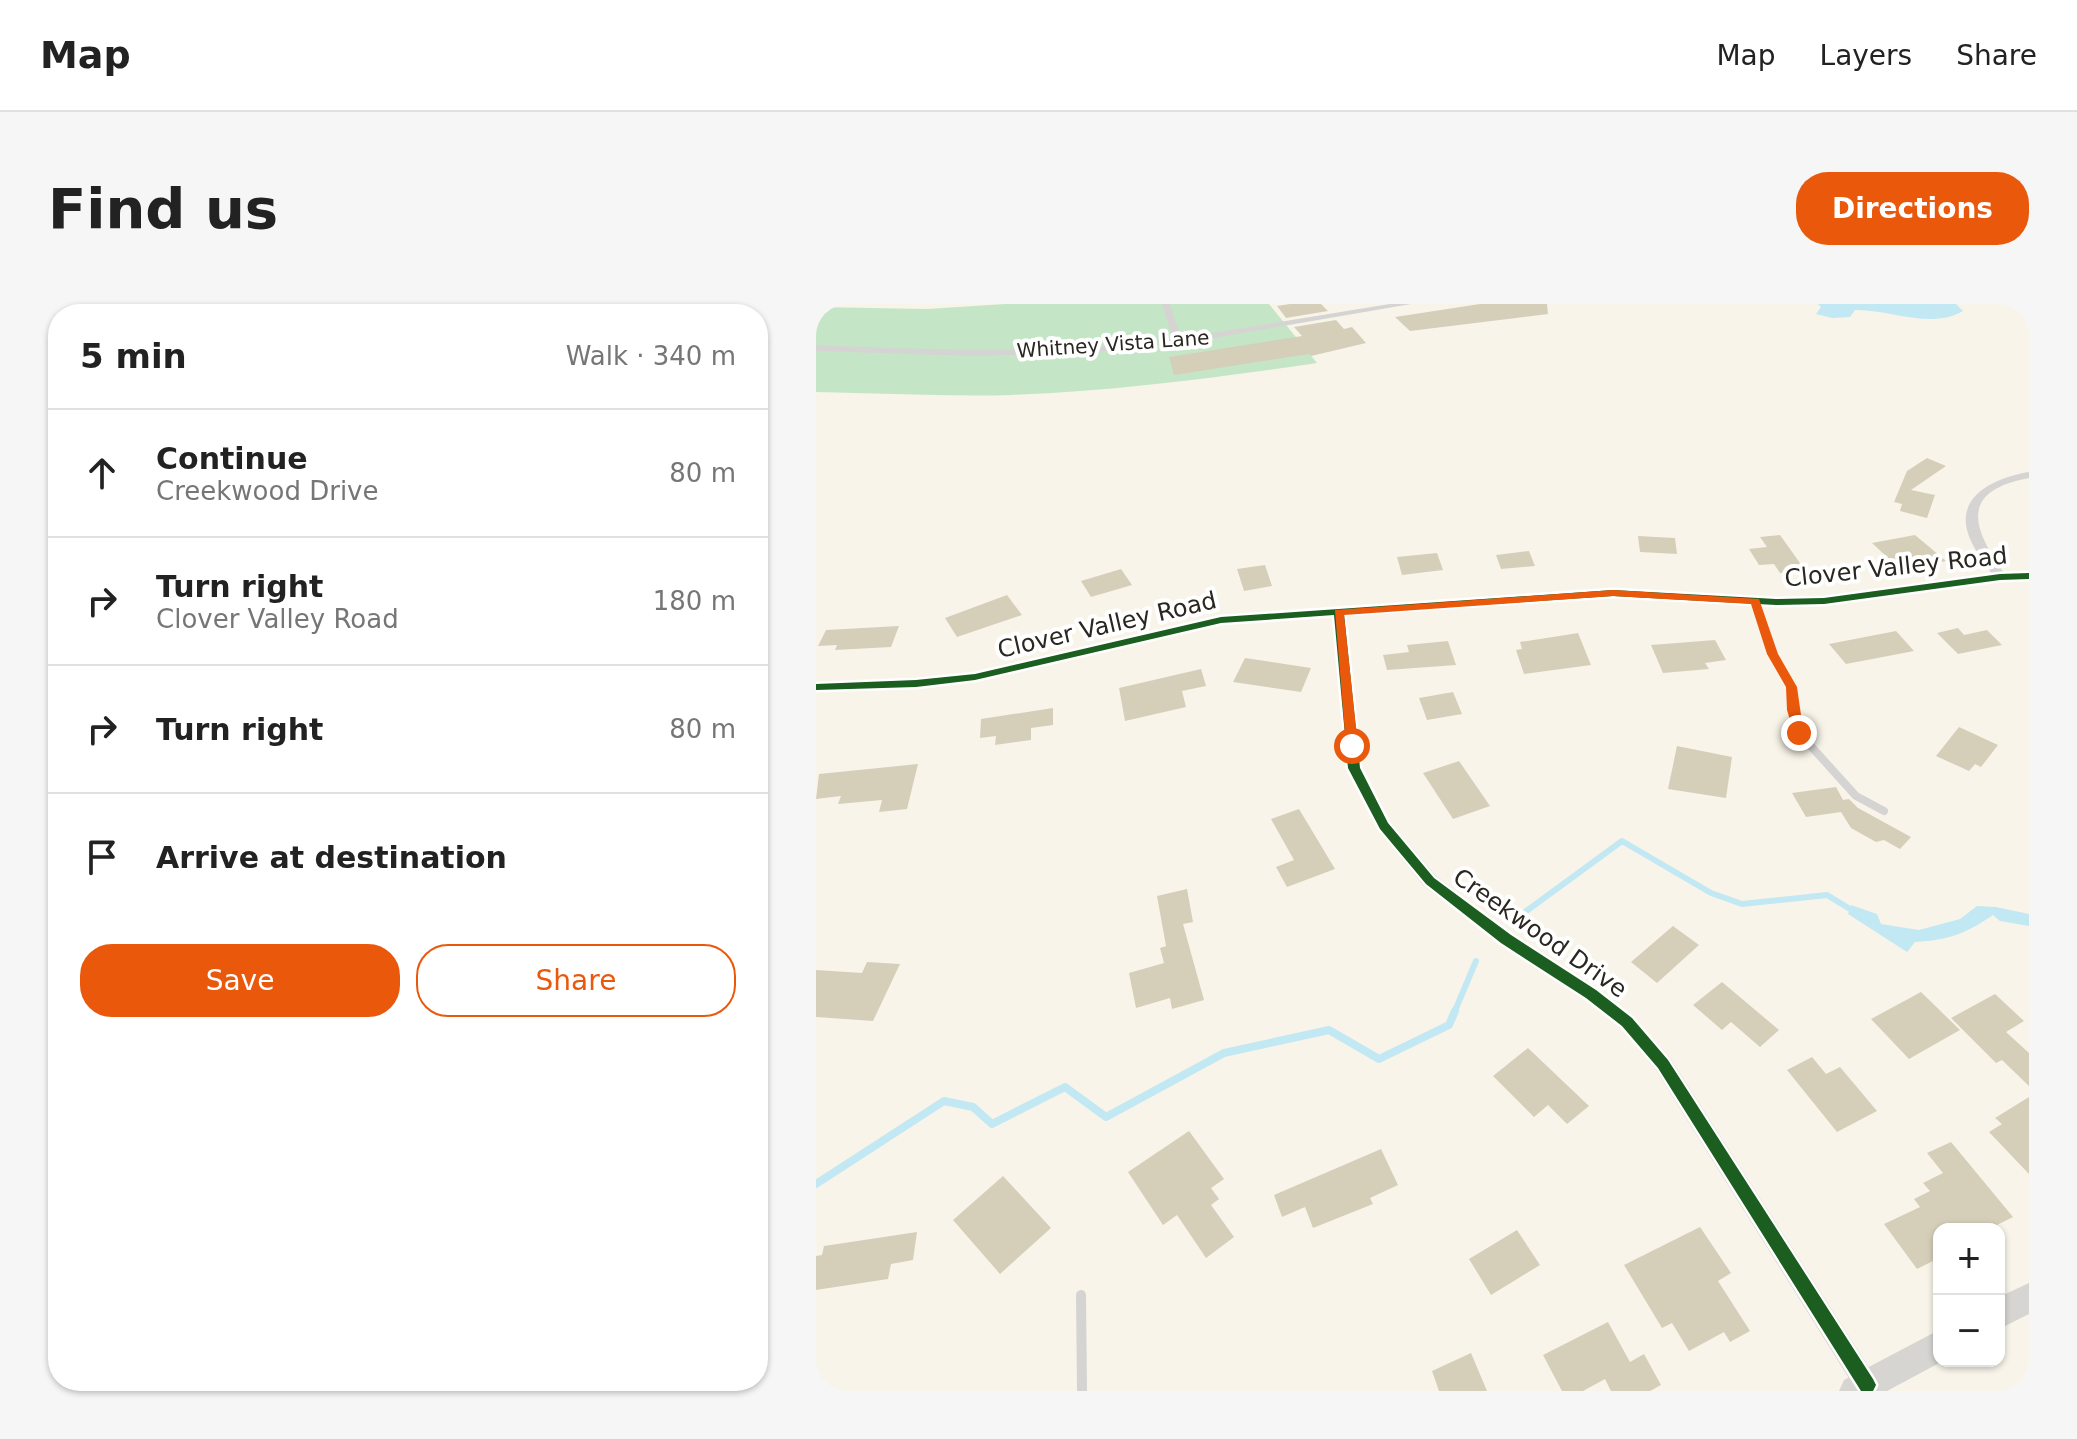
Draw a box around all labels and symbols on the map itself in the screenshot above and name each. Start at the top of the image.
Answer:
street label: Whitney Vista Lane [1016,325,1210,363]
street label: Clover Valley Road [1783,541,2009,593]
street label: Clover Valley Road [995,586,1219,664]
route end [1781,715,1817,751]
route start [1334,728,1370,764]
street label: Creekwood Drive [1448,863,1632,1003]

